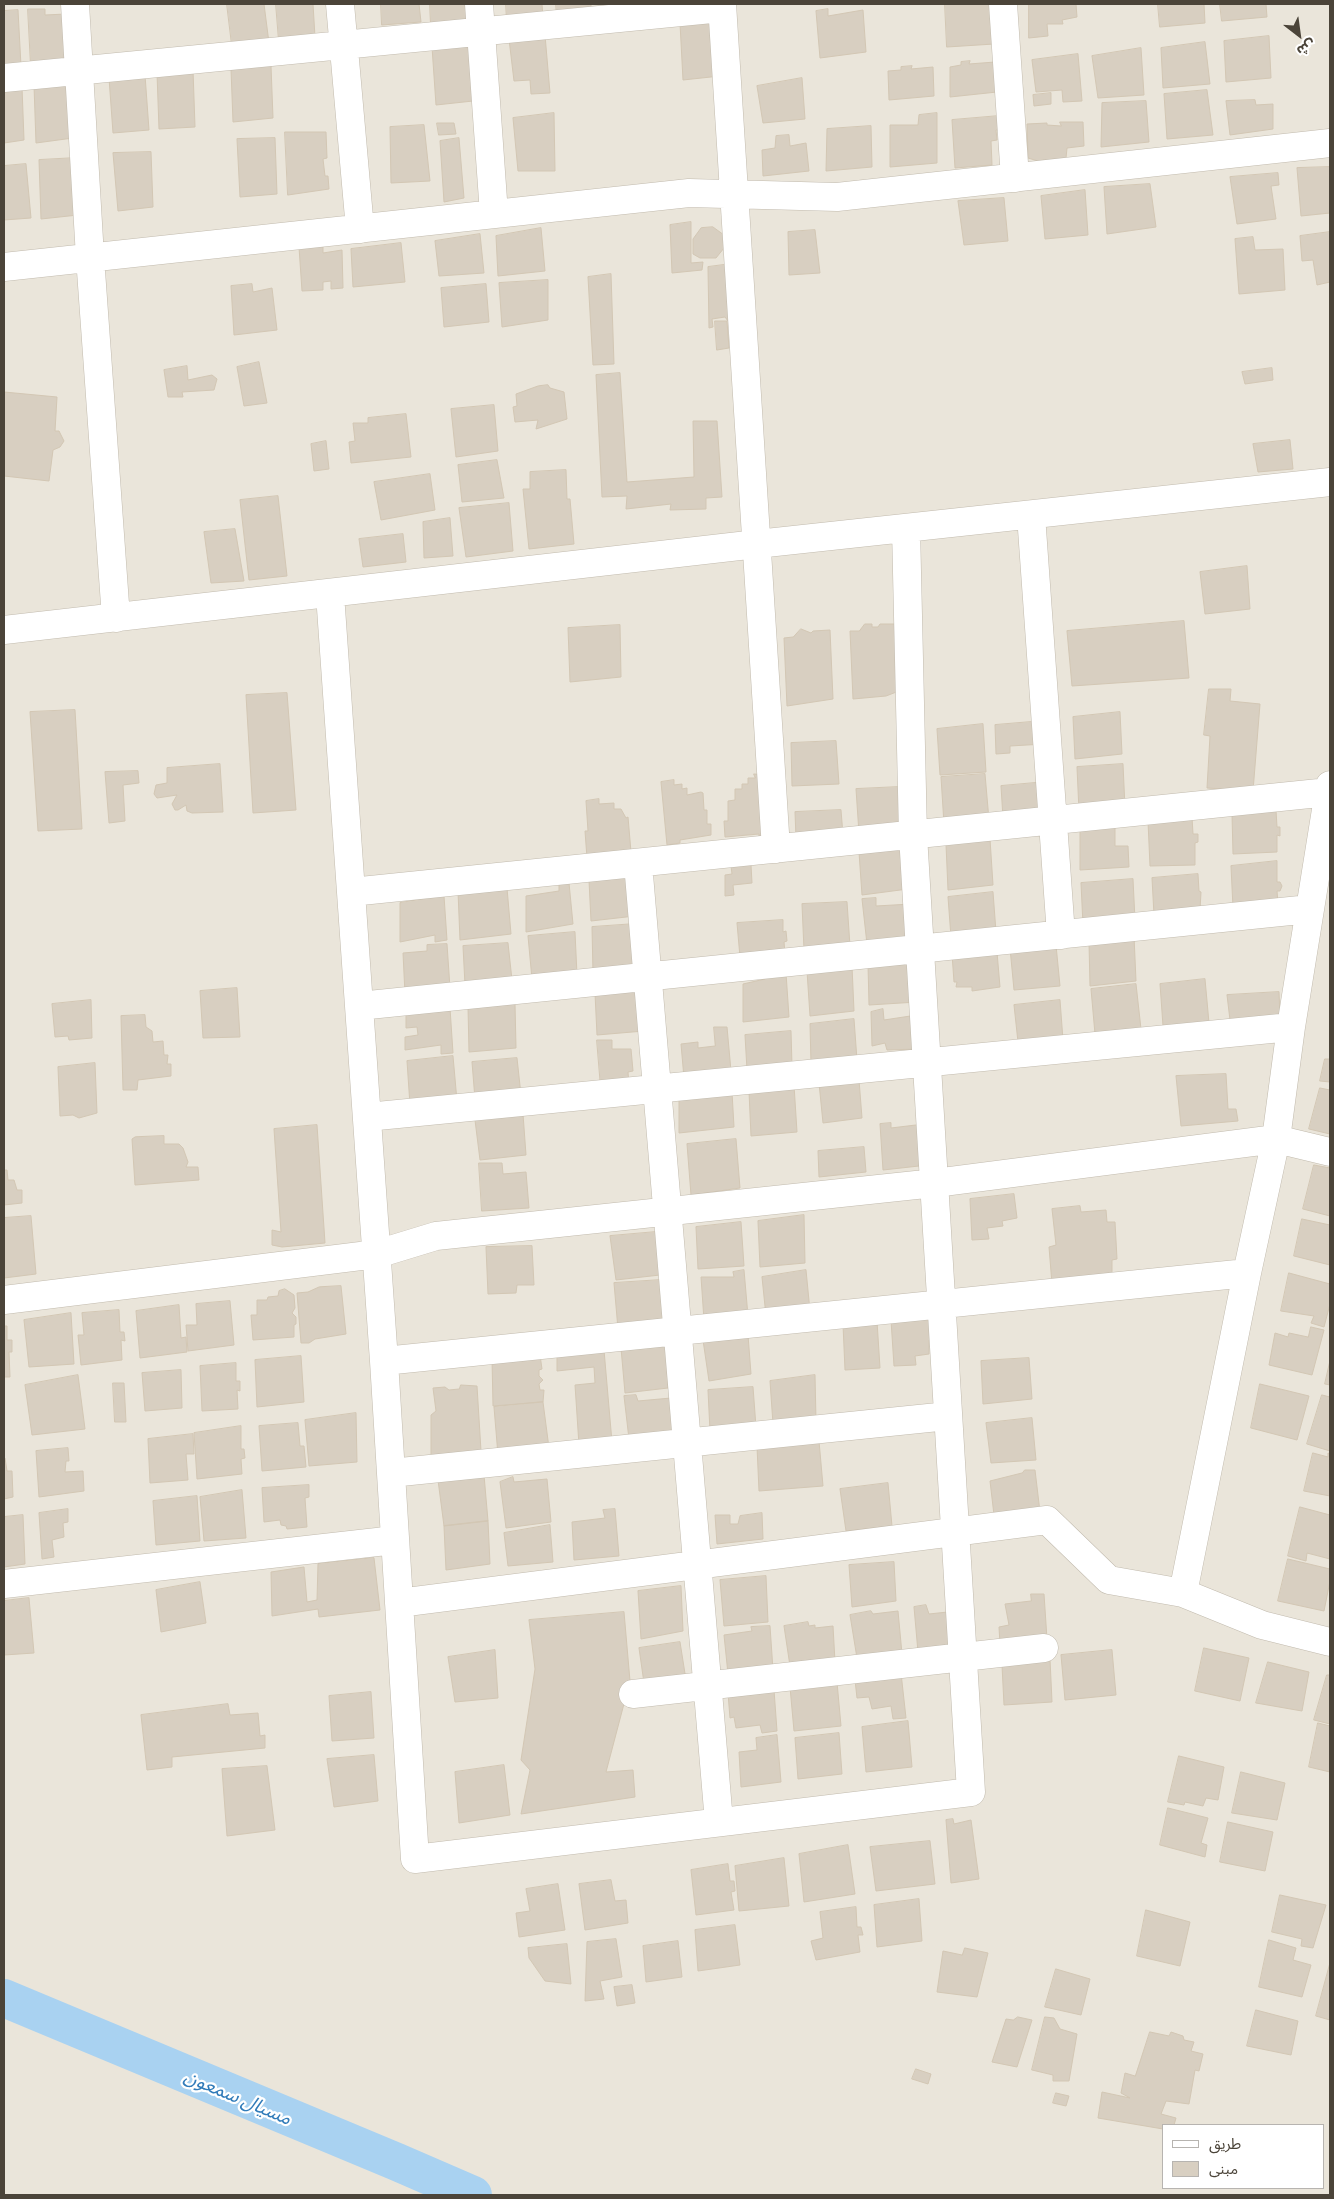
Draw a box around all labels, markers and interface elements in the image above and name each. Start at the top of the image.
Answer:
north arrow [1274,10,1324,60]
text: ش [1294,36,1319,61]
water label: مسيال سمعون [181,2064,295,2130]
legend [1162,2124,1324,2189]
text: طريق [1209,2134,1241,2152]
text: مبنى [1209,2159,1238,2177]

